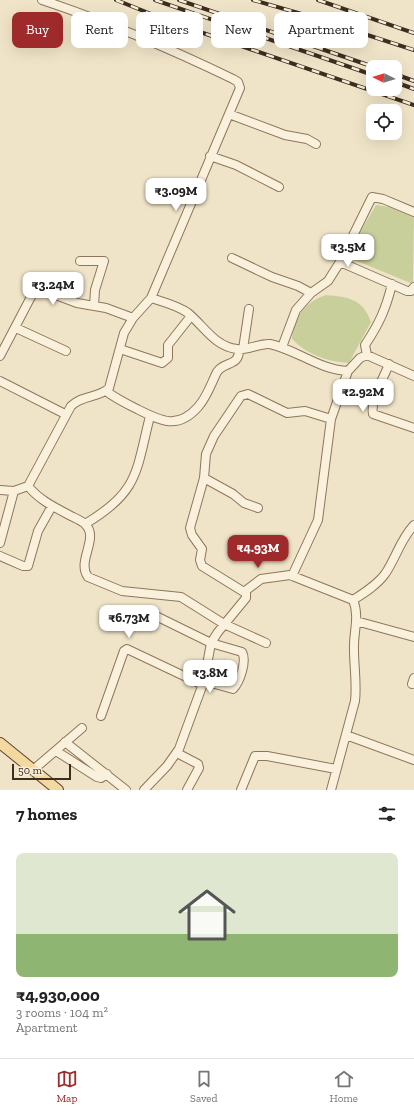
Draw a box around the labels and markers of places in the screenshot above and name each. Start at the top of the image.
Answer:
pin: ₹3.09M [143,178,209,212]
pin: ₹3.5M [320,234,376,268]
pin: ₹3.24M [20,272,86,306]
pin: ₹2.92M [330,379,396,413]
pin: ₹4.93M [225,535,291,569]
pin: ₹6.73M [96,605,162,639]
pin: ₹3.8M [182,660,238,694]

